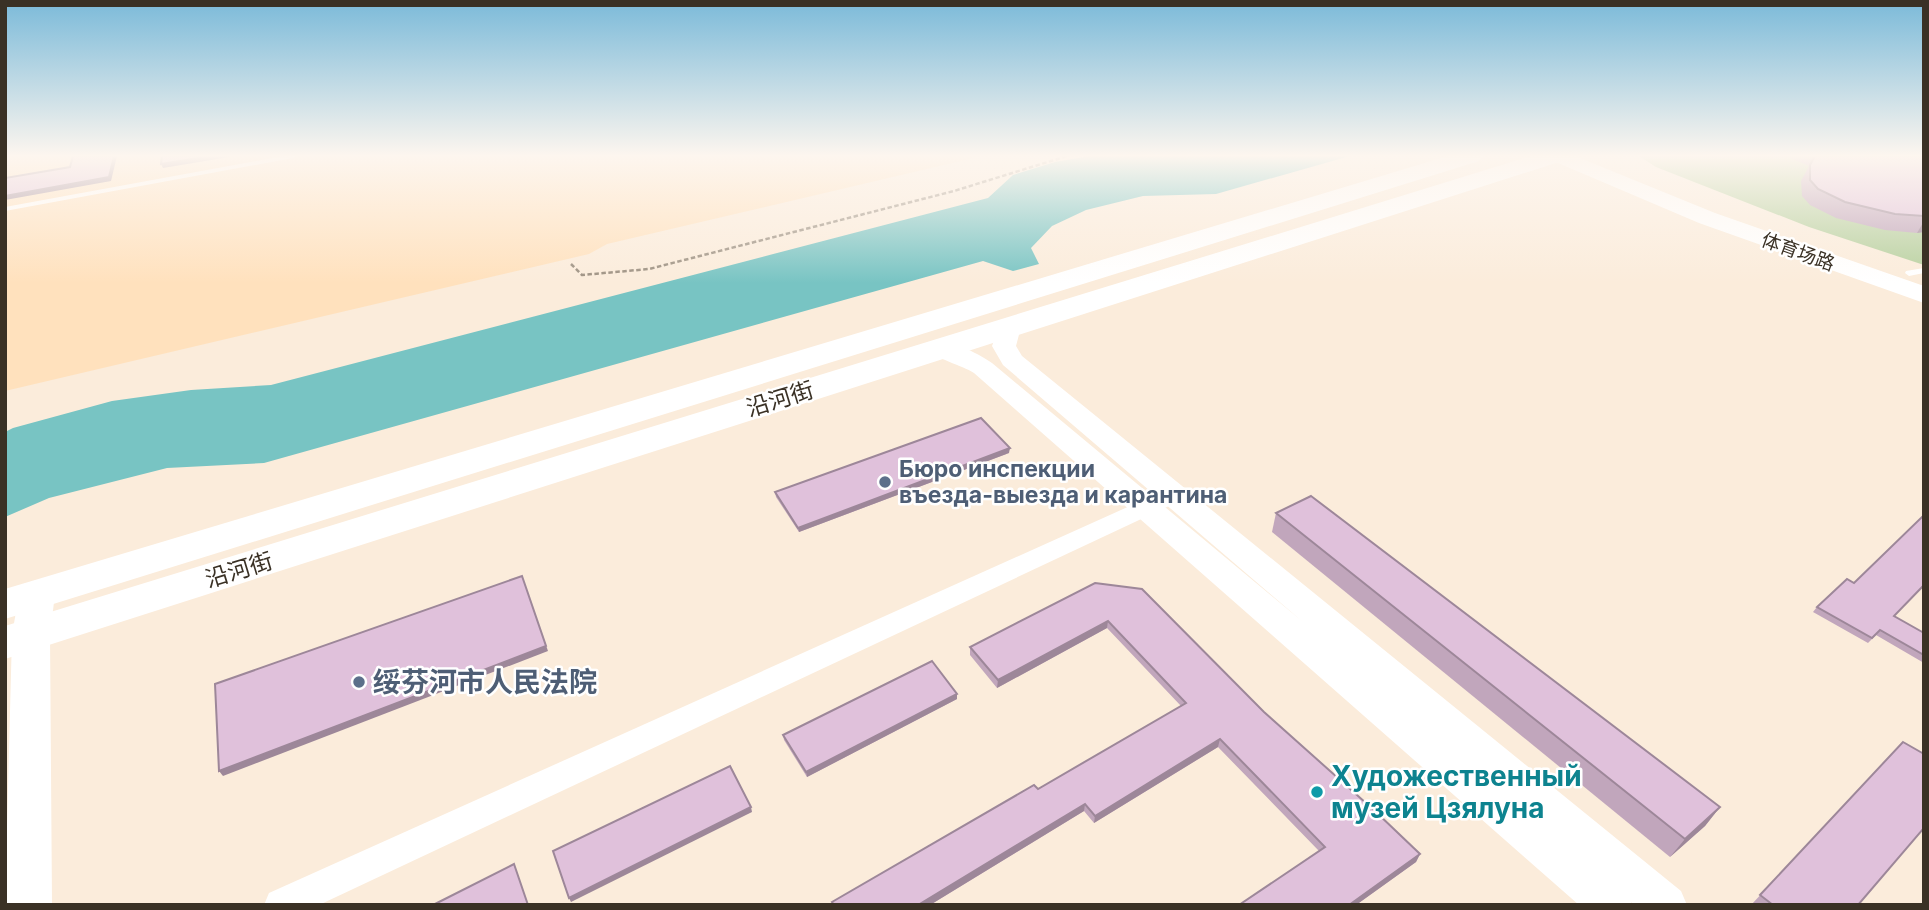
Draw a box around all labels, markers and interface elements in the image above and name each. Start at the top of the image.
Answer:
street label: 体育场路 [1758,228,1838,276]
street label: 沿河街 [743,376,817,422]
place label: Бюро инспекции въезда-выезда и карантина [899,455,1227,509]
marker: Бюро инспекции въезда-выезда и карантина [877,474,893,490]
street label: 沿河街 [202,547,276,593]
place label: 绥芬河市人民法院 [373,665,597,699]
marker: 绥芬河市人民法院 [351,674,367,690]
place label: Художественный музей Цзялуна [1331,759,1582,825]
marker: Художественный музей Цзялуна [1309,784,1325,800]

